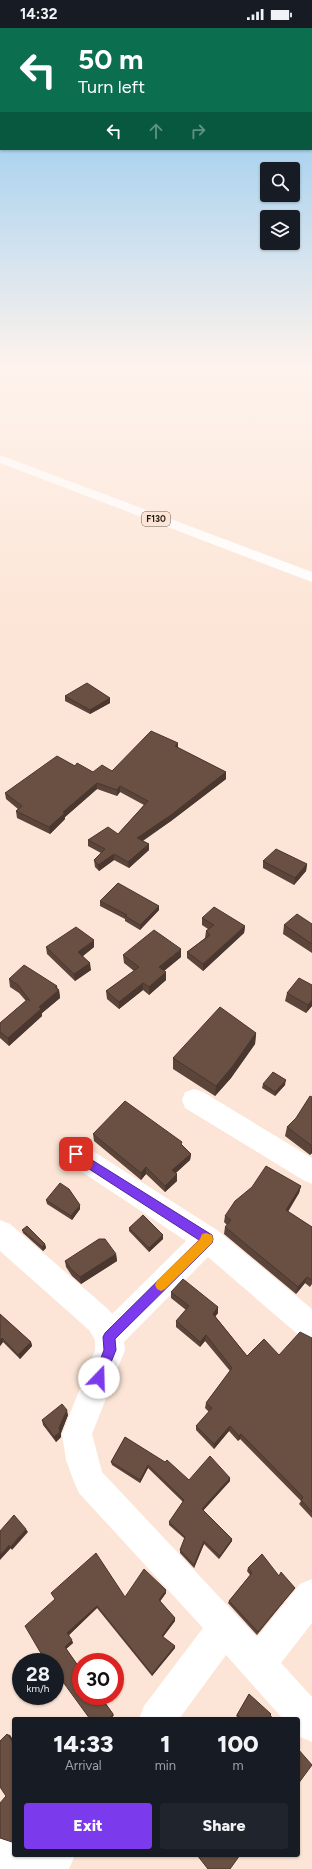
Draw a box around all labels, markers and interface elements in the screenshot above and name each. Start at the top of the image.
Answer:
text: 14:32 [20,5,57,23]
text: 50 m [78,42,144,76]
icon: left [12,44,64,96]
text: Turn left [78,76,145,98]
icon: left [103,120,125,142]
icon: ahead [145,120,167,142]
icon: right [187,120,209,142]
map controls [260,162,300,250]
button: search [260,162,300,202]
button: layers [260,210,300,250]
road number: F130 [142,512,170,526]
pin [59,1137,93,1171]
icon: arrive [65,1143,87,1165]
position arrow [78,1357,120,1399]
speed limit sign: 30 [72,1653,124,1705]
text: 28 [26,1662,50,1686]
text: km/h [27,1682,49,1695]
text: 14:33 [53,1729,113,1758]
text: 1 [160,1729,170,1758]
text: 100 [217,1729,259,1758]
text: Arrival [65,1758,102,1773]
text: min [155,1758,176,1773]
text: m [232,1758,244,1773]
button: Exit [24,1803,152,1849]
button: Share [160,1803,288,1849]

